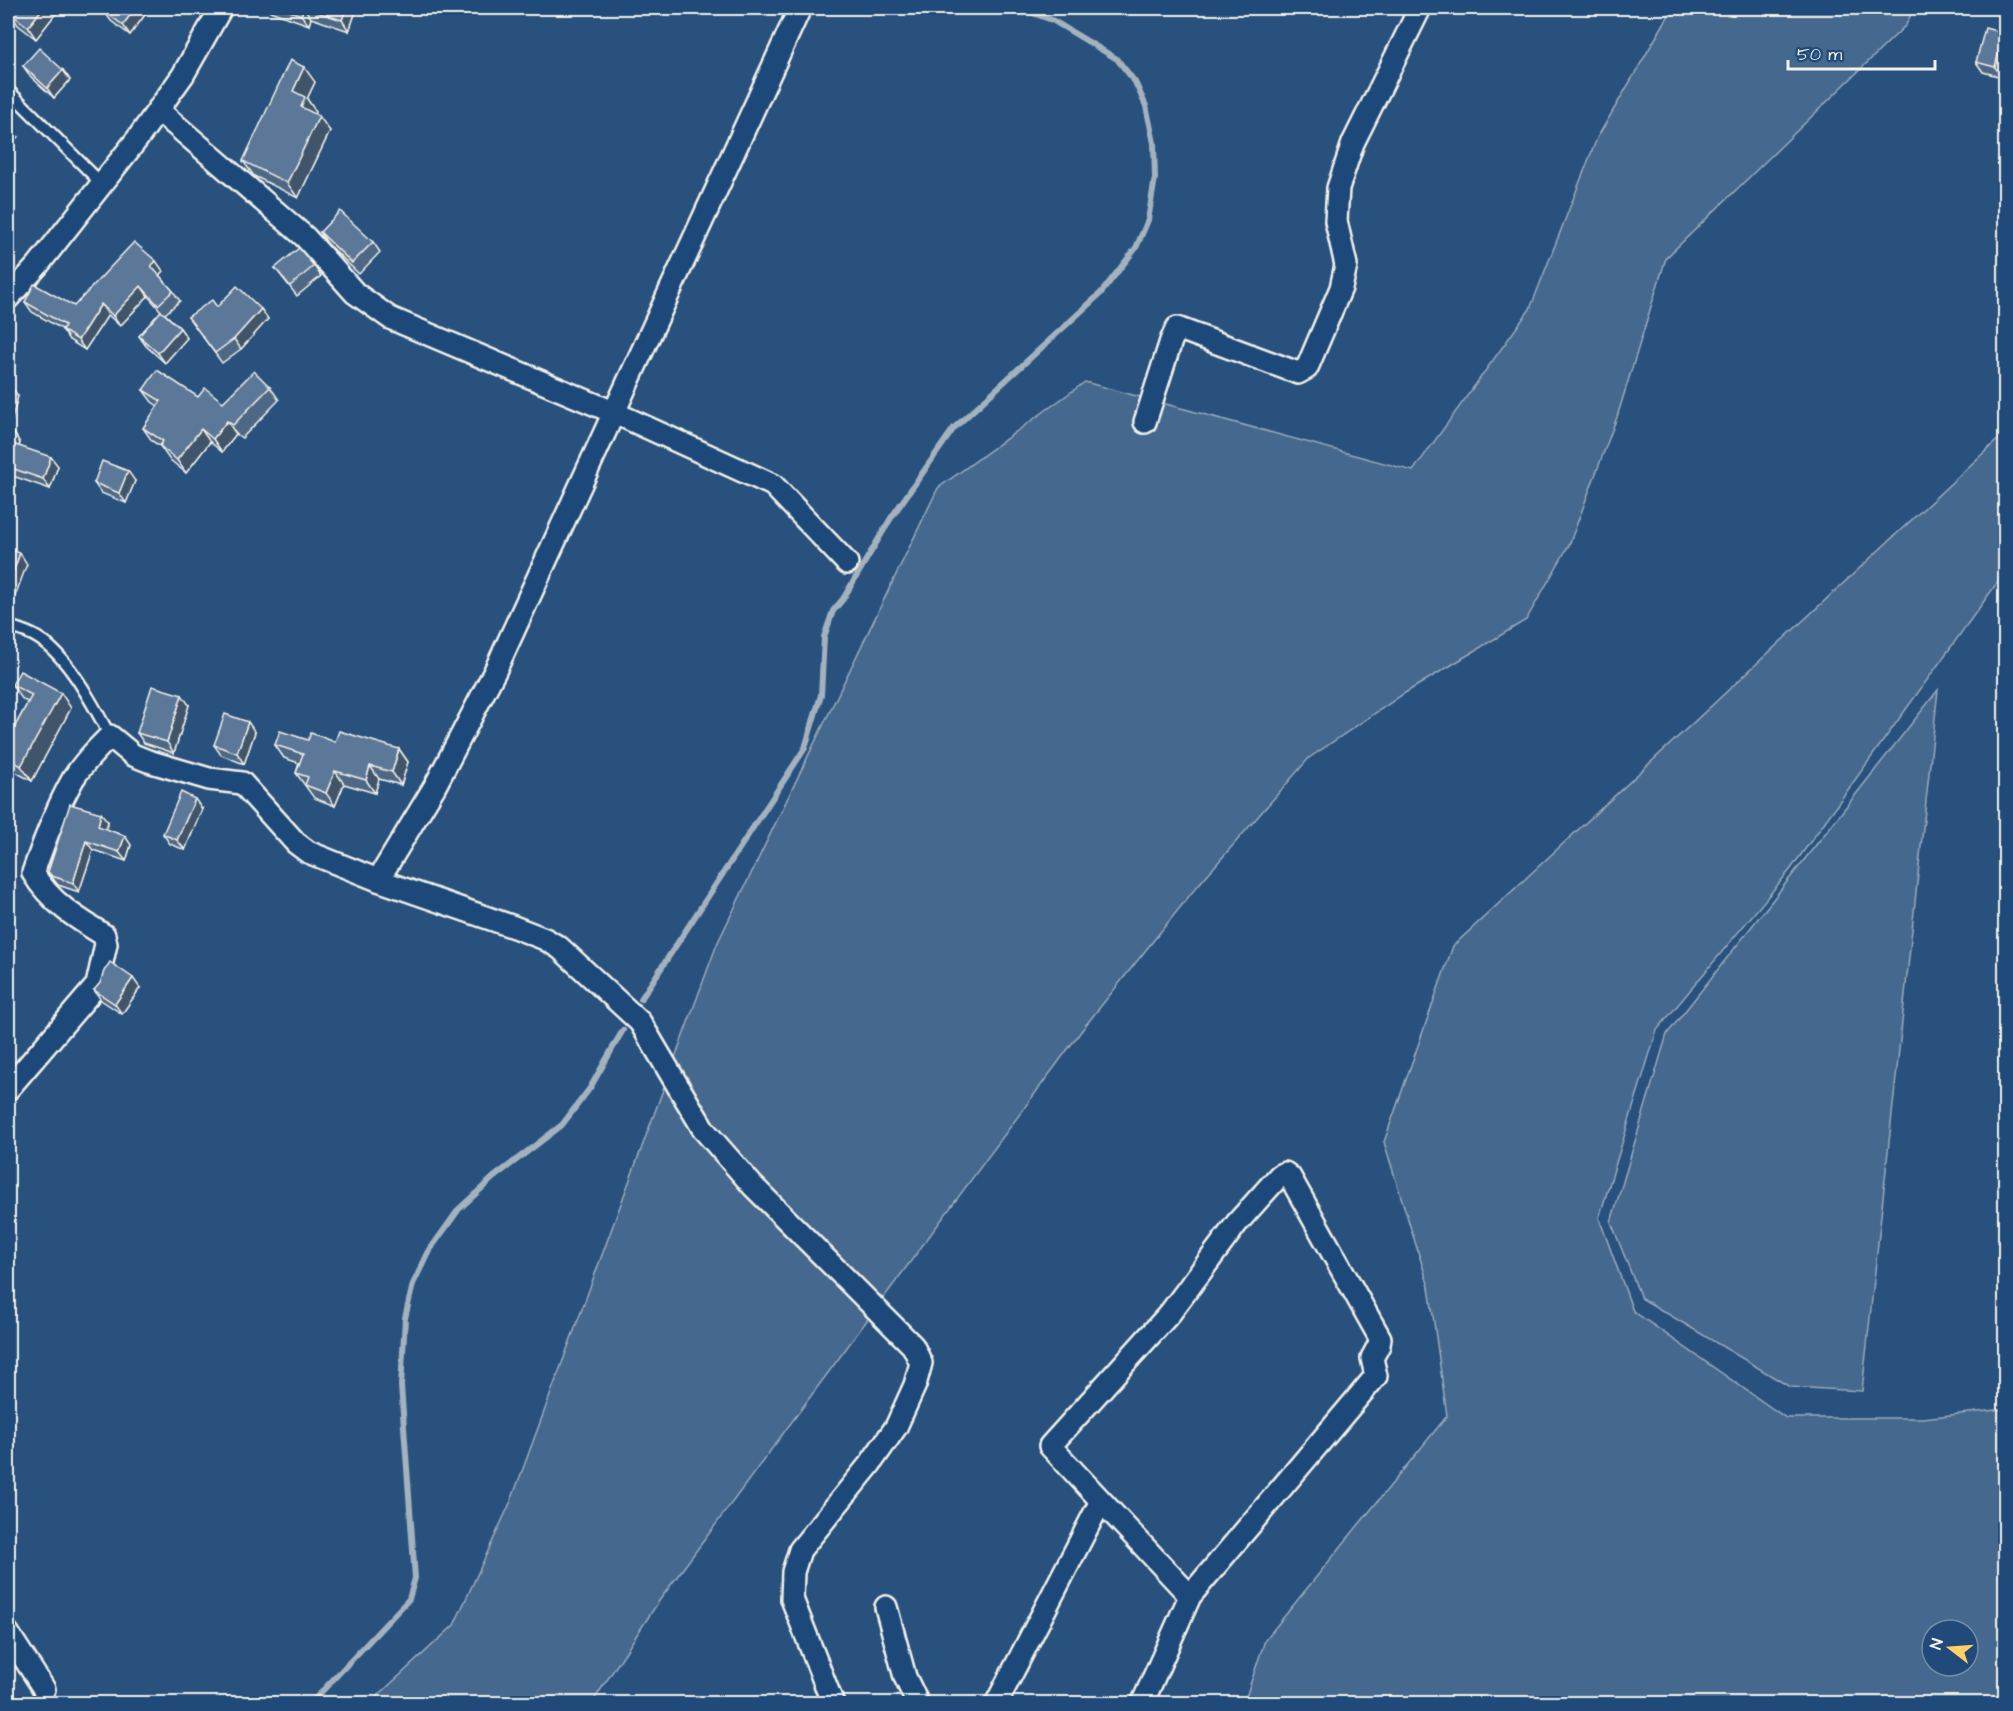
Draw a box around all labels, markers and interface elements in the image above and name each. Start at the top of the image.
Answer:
scale bar [1788,33,1935,71]
text: 50 m [1797,42,1842,67]
north arrow [1920,1618,1980,1678]
text: N [1925,1636,1949,1652]

